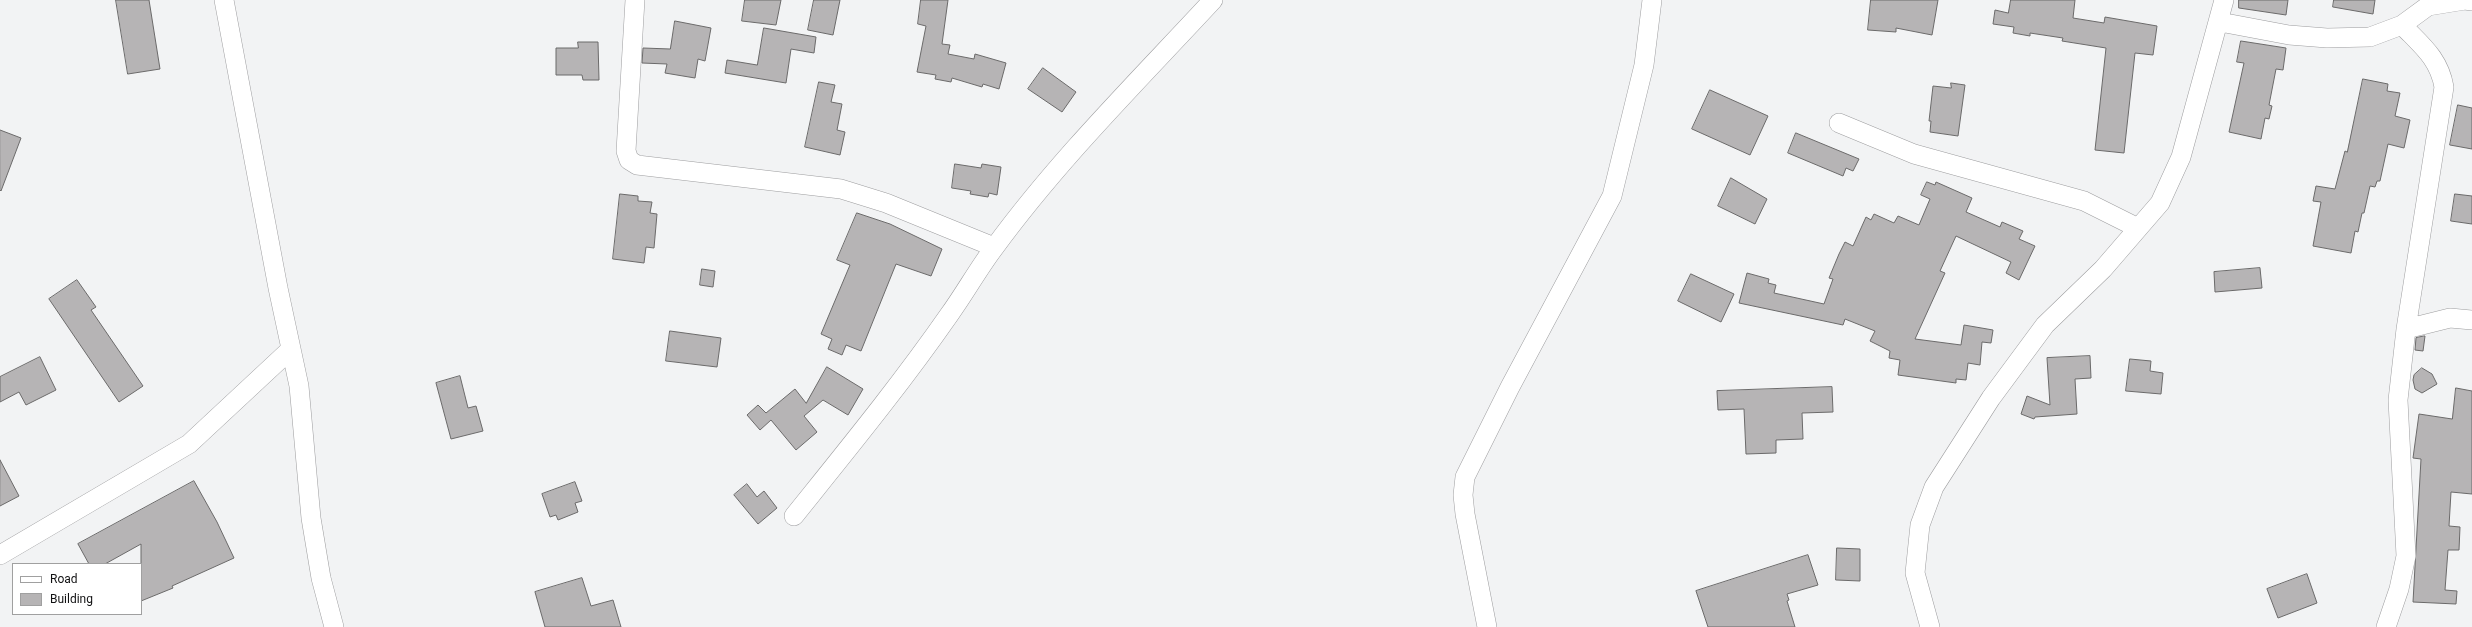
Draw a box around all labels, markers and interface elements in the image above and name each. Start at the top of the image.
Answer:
legend [12,563,142,615]
text: Road [50,572,78,586]
text: Building [50,592,93,606]

